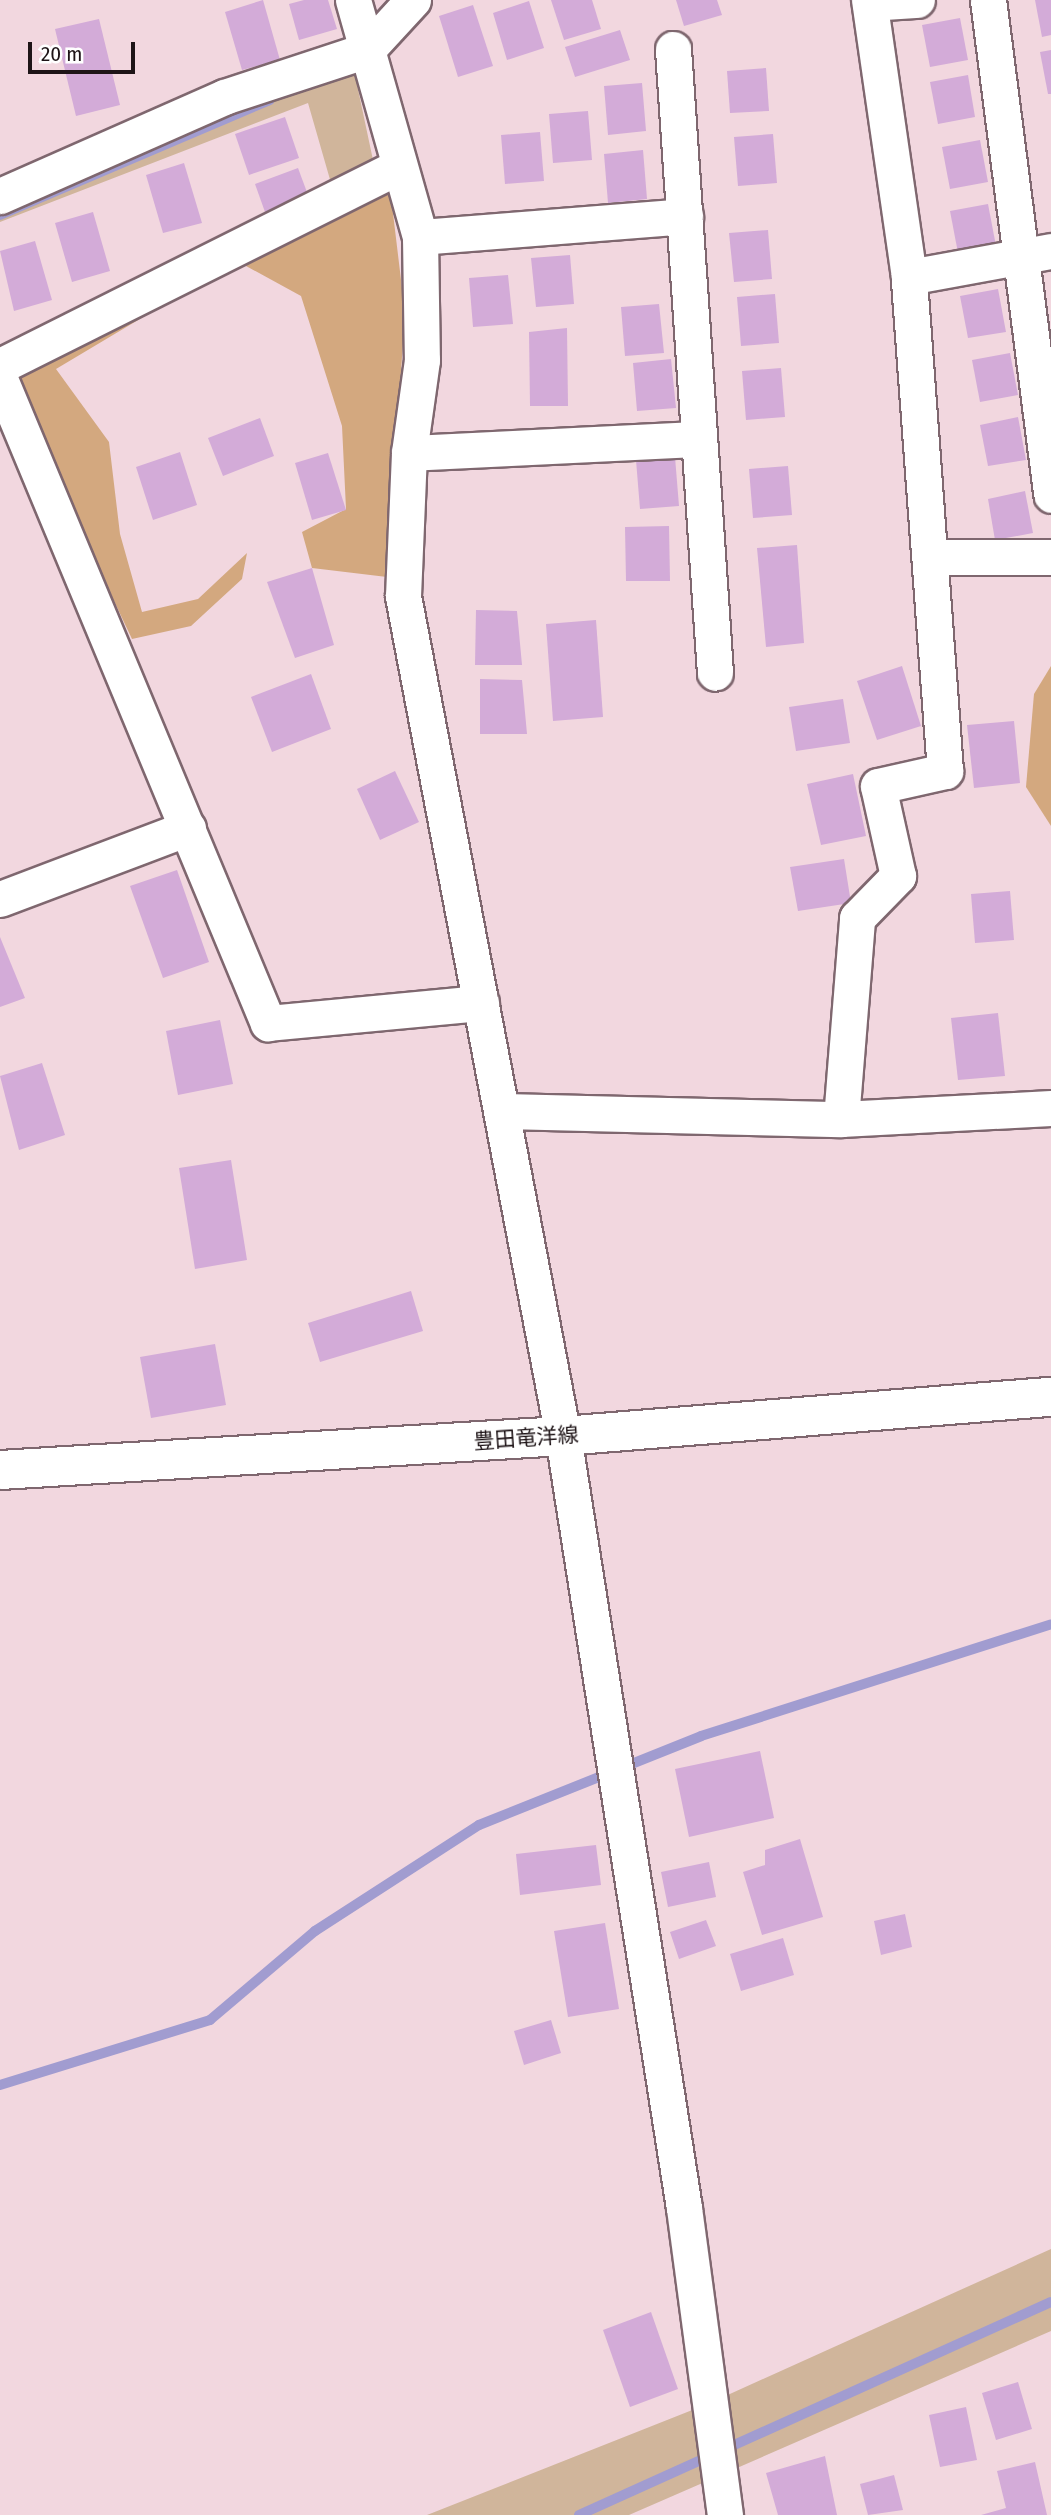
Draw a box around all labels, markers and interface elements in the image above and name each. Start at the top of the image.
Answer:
scale bar [32,28,138,72]
text: 20 m [41,41,82,67]
street label: 豊田竜洋線 [473,1422,579,1454]

